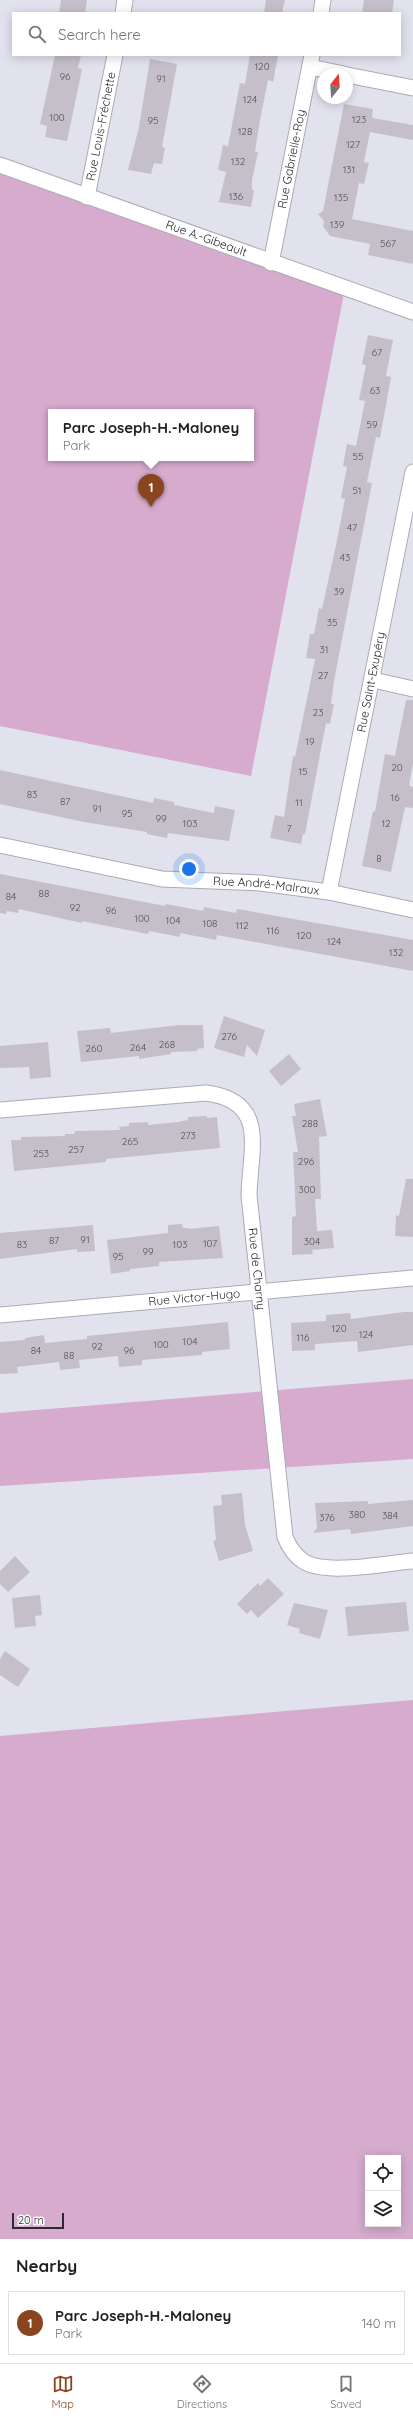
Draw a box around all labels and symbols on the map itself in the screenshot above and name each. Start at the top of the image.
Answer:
house number: 120 [254,60,270,73]
north arrow [317,68,353,104]
house number: 96 [60,70,71,83]
street label: Rue Louis-Fréchette [82,70,119,182]
house number: 91 [156,72,166,85]
house number: 124 [243,93,257,106]
street label: Rue Gabrielle-Roy [274,108,308,210]
house number: 100 [49,111,65,124]
house number: 123 [352,113,366,126]
house number: 95 [147,114,159,127]
house number: 128 [238,125,252,138]
house number: 127 [346,138,360,151]
house number: 132 [231,155,246,168]
house number: 131 [343,163,355,176]
house number: 136 [229,190,244,203]
house number: 135 [334,191,348,204]
street label: Rue A.-Gibeault [164,217,249,259]
house number: 139 [330,218,345,231]
house number: 567 [380,237,396,250]
house number: 67 [372,346,382,359]
house number: 63 [370,384,380,397]
house number: 59 [366,418,378,431]
house number: 55 [353,450,363,463]
pin: 1 [138,474,164,507]
house number: 51 [352,484,362,497]
house number: 47 [347,521,357,534]
house number: 43 [340,551,350,564]
house number: 39 [334,585,345,598]
house number: 35 [327,616,337,629]
street label: Rue Saint-Exupéry [353,631,388,734]
house number: 31 [320,643,328,656]
house number: 27 [318,669,328,682]
house number: 23 [313,706,323,719]
house number: 19 [305,735,315,748]
house number: 20 [391,761,403,774]
house number: 15 [298,765,308,778]
house number: 83 [27,788,37,801]
house number: 16 [390,791,400,804]
house number: 87 [60,795,70,808]
house number: 11 [295,796,303,809]
house number: 91 [92,802,102,815]
house number: 95 [121,807,133,820]
house number: 99 [155,812,167,825]
house number: 103 [183,817,197,830]
house number: 12 [381,817,391,830]
house number: 7 [286,822,292,835]
house number: 8 [376,852,382,865]
your location [179,859,199,879]
street label: Rue André-Malraux [213,873,321,898]
house number: 88 [39,887,49,900]
house number: 84 [6,890,16,903]
house number: 92 [69,901,81,914]
house number: 96 [106,904,117,917]
house number: 100 [134,912,150,925]
house number: 104 [166,914,180,927]
house number: 108 [202,917,218,930]
house number: 112 [236,919,249,932]
house number: 116 [267,924,280,937]
house number: 120 [296,929,312,942]
house number: 124 [327,935,341,948]
house number: 132 [389,946,404,959]
house number: 276 [221,1030,237,1043]
house number: 268 [159,1038,175,1051]
house number: 264 [130,1041,146,1054]
house number: 260 [86,1042,102,1055]
house number: 288 [302,1117,318,1130]
house number: 273 [180,1129,196,1142]
house number: 265 [122,1135,138,1148]
house number: 257 [68,1143,84,1156]
house number: 253 [33,1147,49,1160]
house number: 296 [298,1155,315,1168]
house number: 300 [298,1183,316,1196]
street label: Rue de Charny [245,1227,269,1311]
house number: 91 [80,1233,90,1246]
house number: 87 [49,1234,59,1247]
house number: 304 [304,1235,320,1248]
house number: 107 [203,1237,217,1250]
house number: 83 [17,1238,27,1251]
house number: 103 [173,1238,187,1251]
house number: 99 [142,1245,154,1258]
house number: 95 [112,1250,124,1263]
street label: Rue Victor-Hugo [148,1286,241,1309]
house number: 120 [331,1322,347,1335]
house number: 124 [359,1328,373,1341]
house number: 116 [297,1331,310,1344]
house number: 104 [183,1335,197,1348]
house number: 100 [153,1338,169,1351]
house number: 92 [91,1340,103,1353]
house number: 84 [31,1344,41,1357]
house number: 96 [124,1344,135,1357]
house number: 88 [64,1349,74,1362]
house number: 380 [349,1508,365,1521]
house number: 384 [382,1509,398,1522]
house number: 376 [319,1511,335,1524]
scale bar [12,2211,64,2230]

